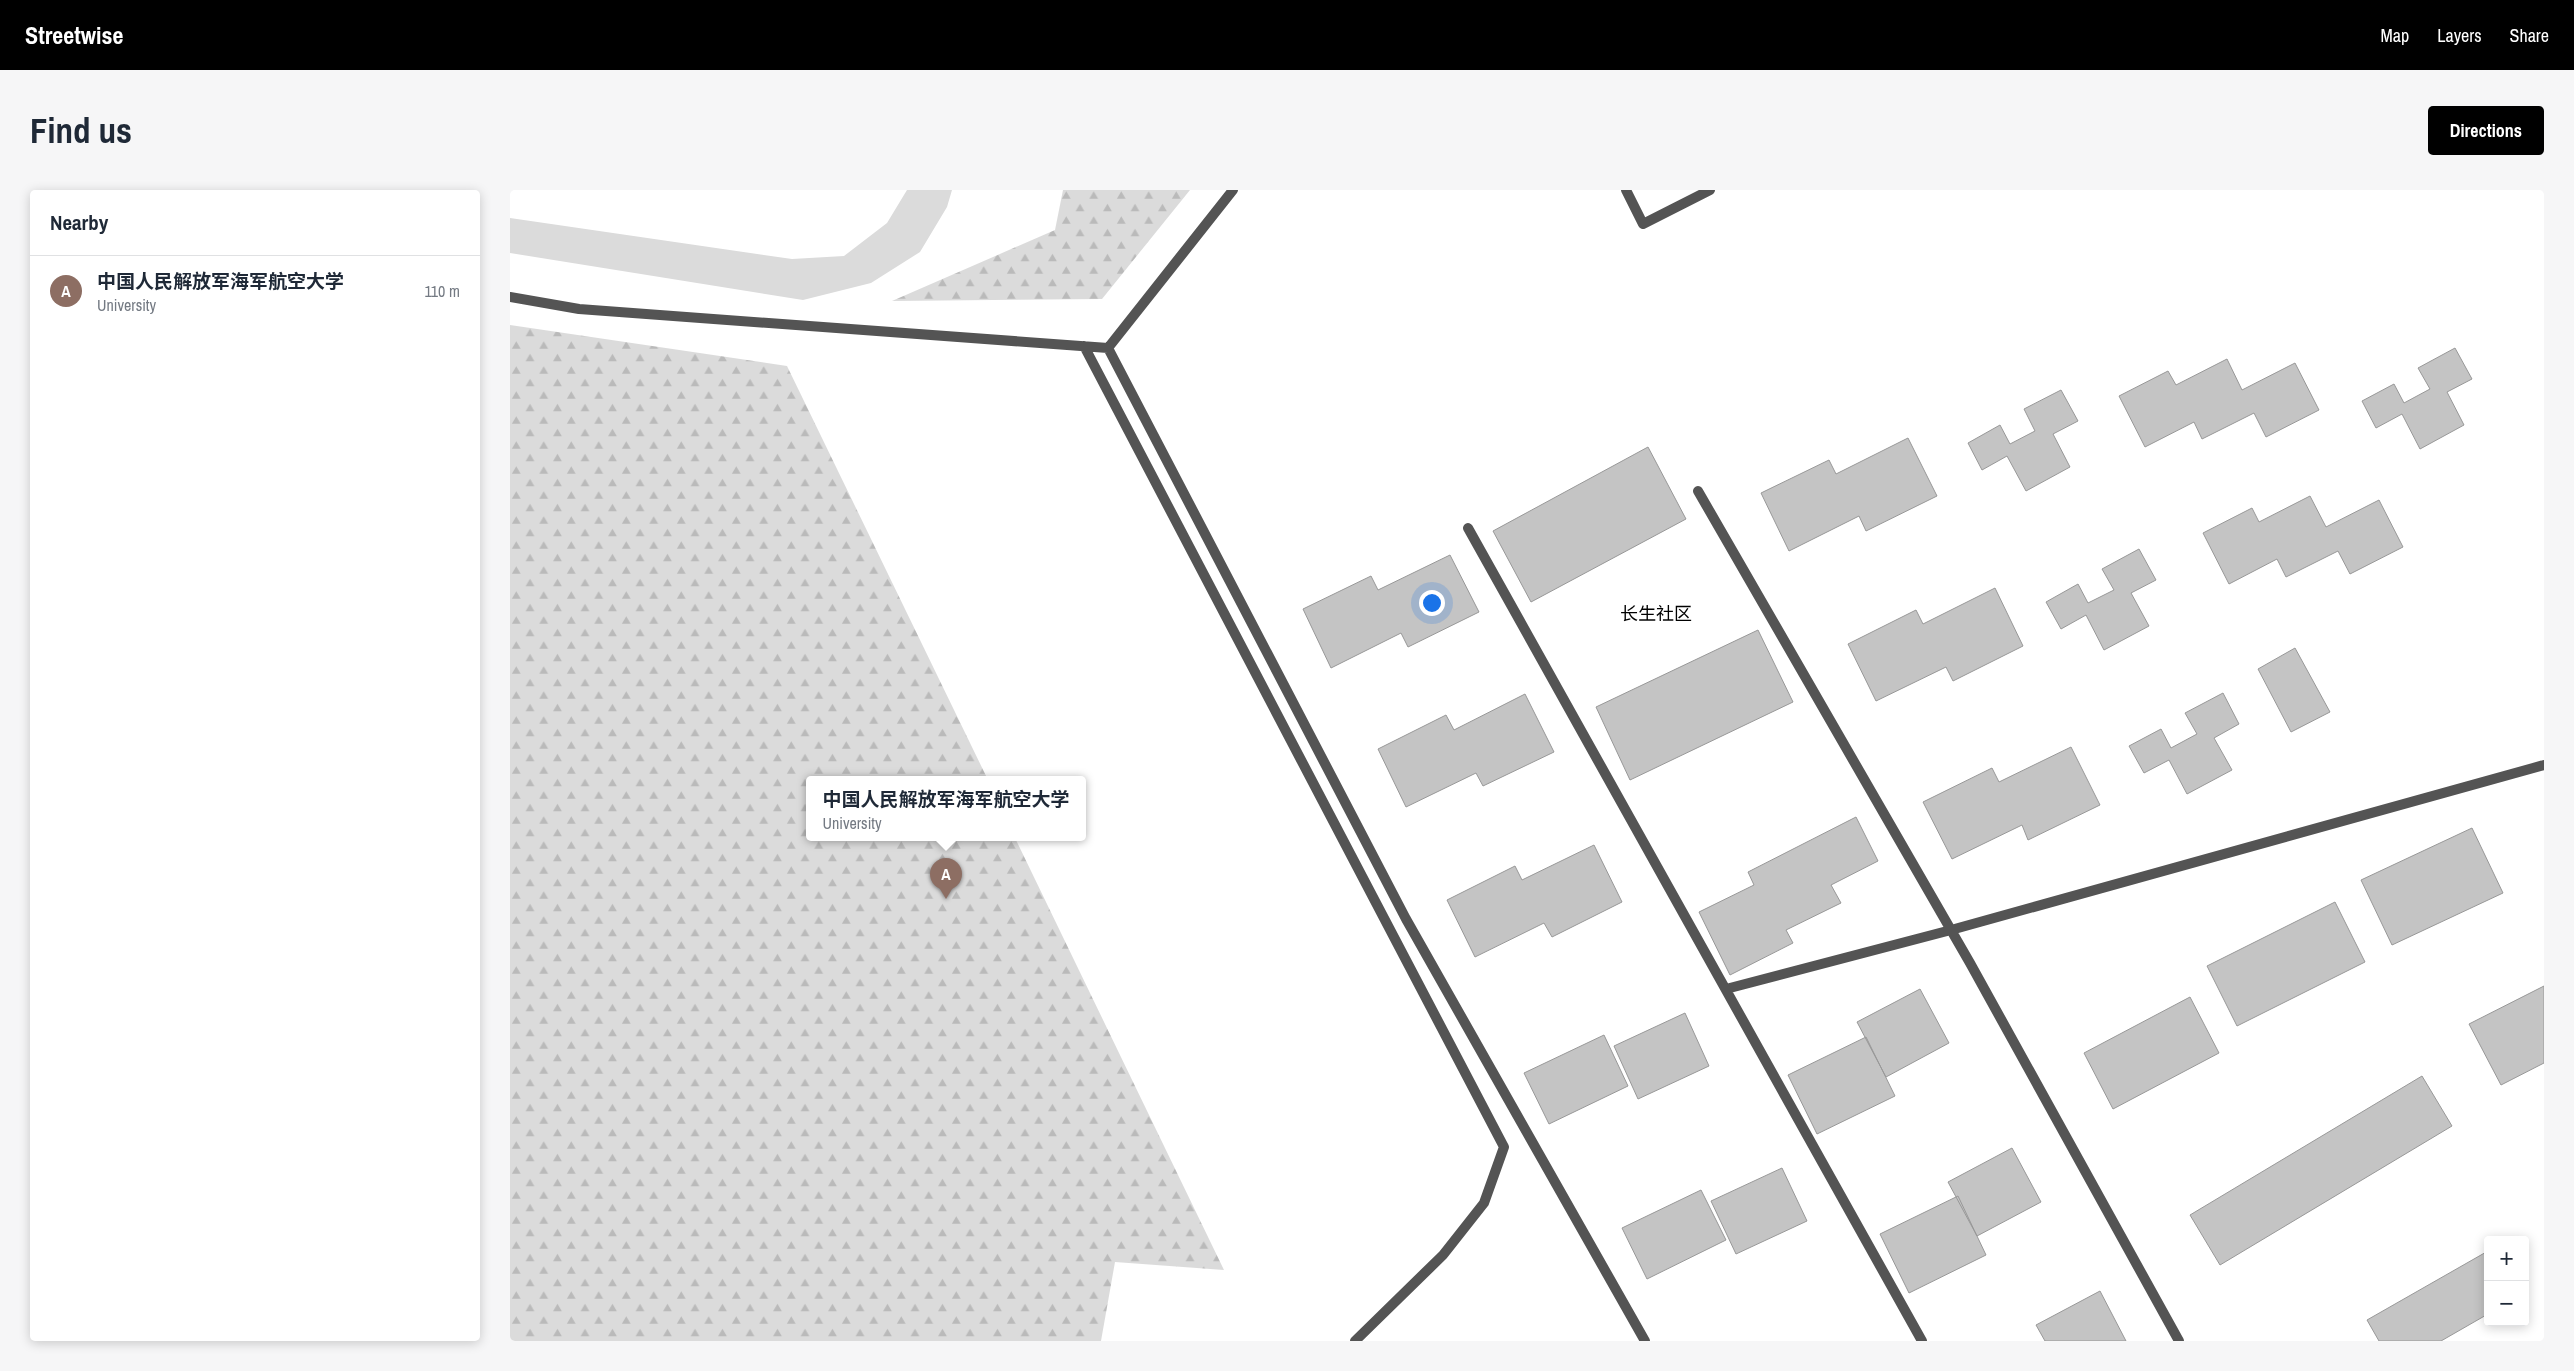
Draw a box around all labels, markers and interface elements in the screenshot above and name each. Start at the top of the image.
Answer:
text: Streetwise [25,19,123,51]
text: Map [2381,23,2409,48]
text: Layers [2437,23,2482,48]
text: Share [2510,23,2549,48]
button: Directions [2428,106,2544,155]
text: Find us [30,107,132,154]
text: Nearby [50,208,108,237]
text: 中国人民解放军海军航空大学 [97,268,344,294]
text: A [61,280,71,302]
text: 110 m [424,280,460,302]
text: University [97,294,156,316]
your location [1419,590,1445,616]
district label: 长生社区 [1620,601,1692,626]
popup [806,776,1086,841]
text: 中国人民解放军海军航空大学 [822,786,1070,812]
text: University [822,812,882,834]
pin: A [930,858,962,899]
map controls [2484,1236,2529,1326]
button: + [2484,1236,2529,1281]
button: − [2484,1281,2529,1326]

